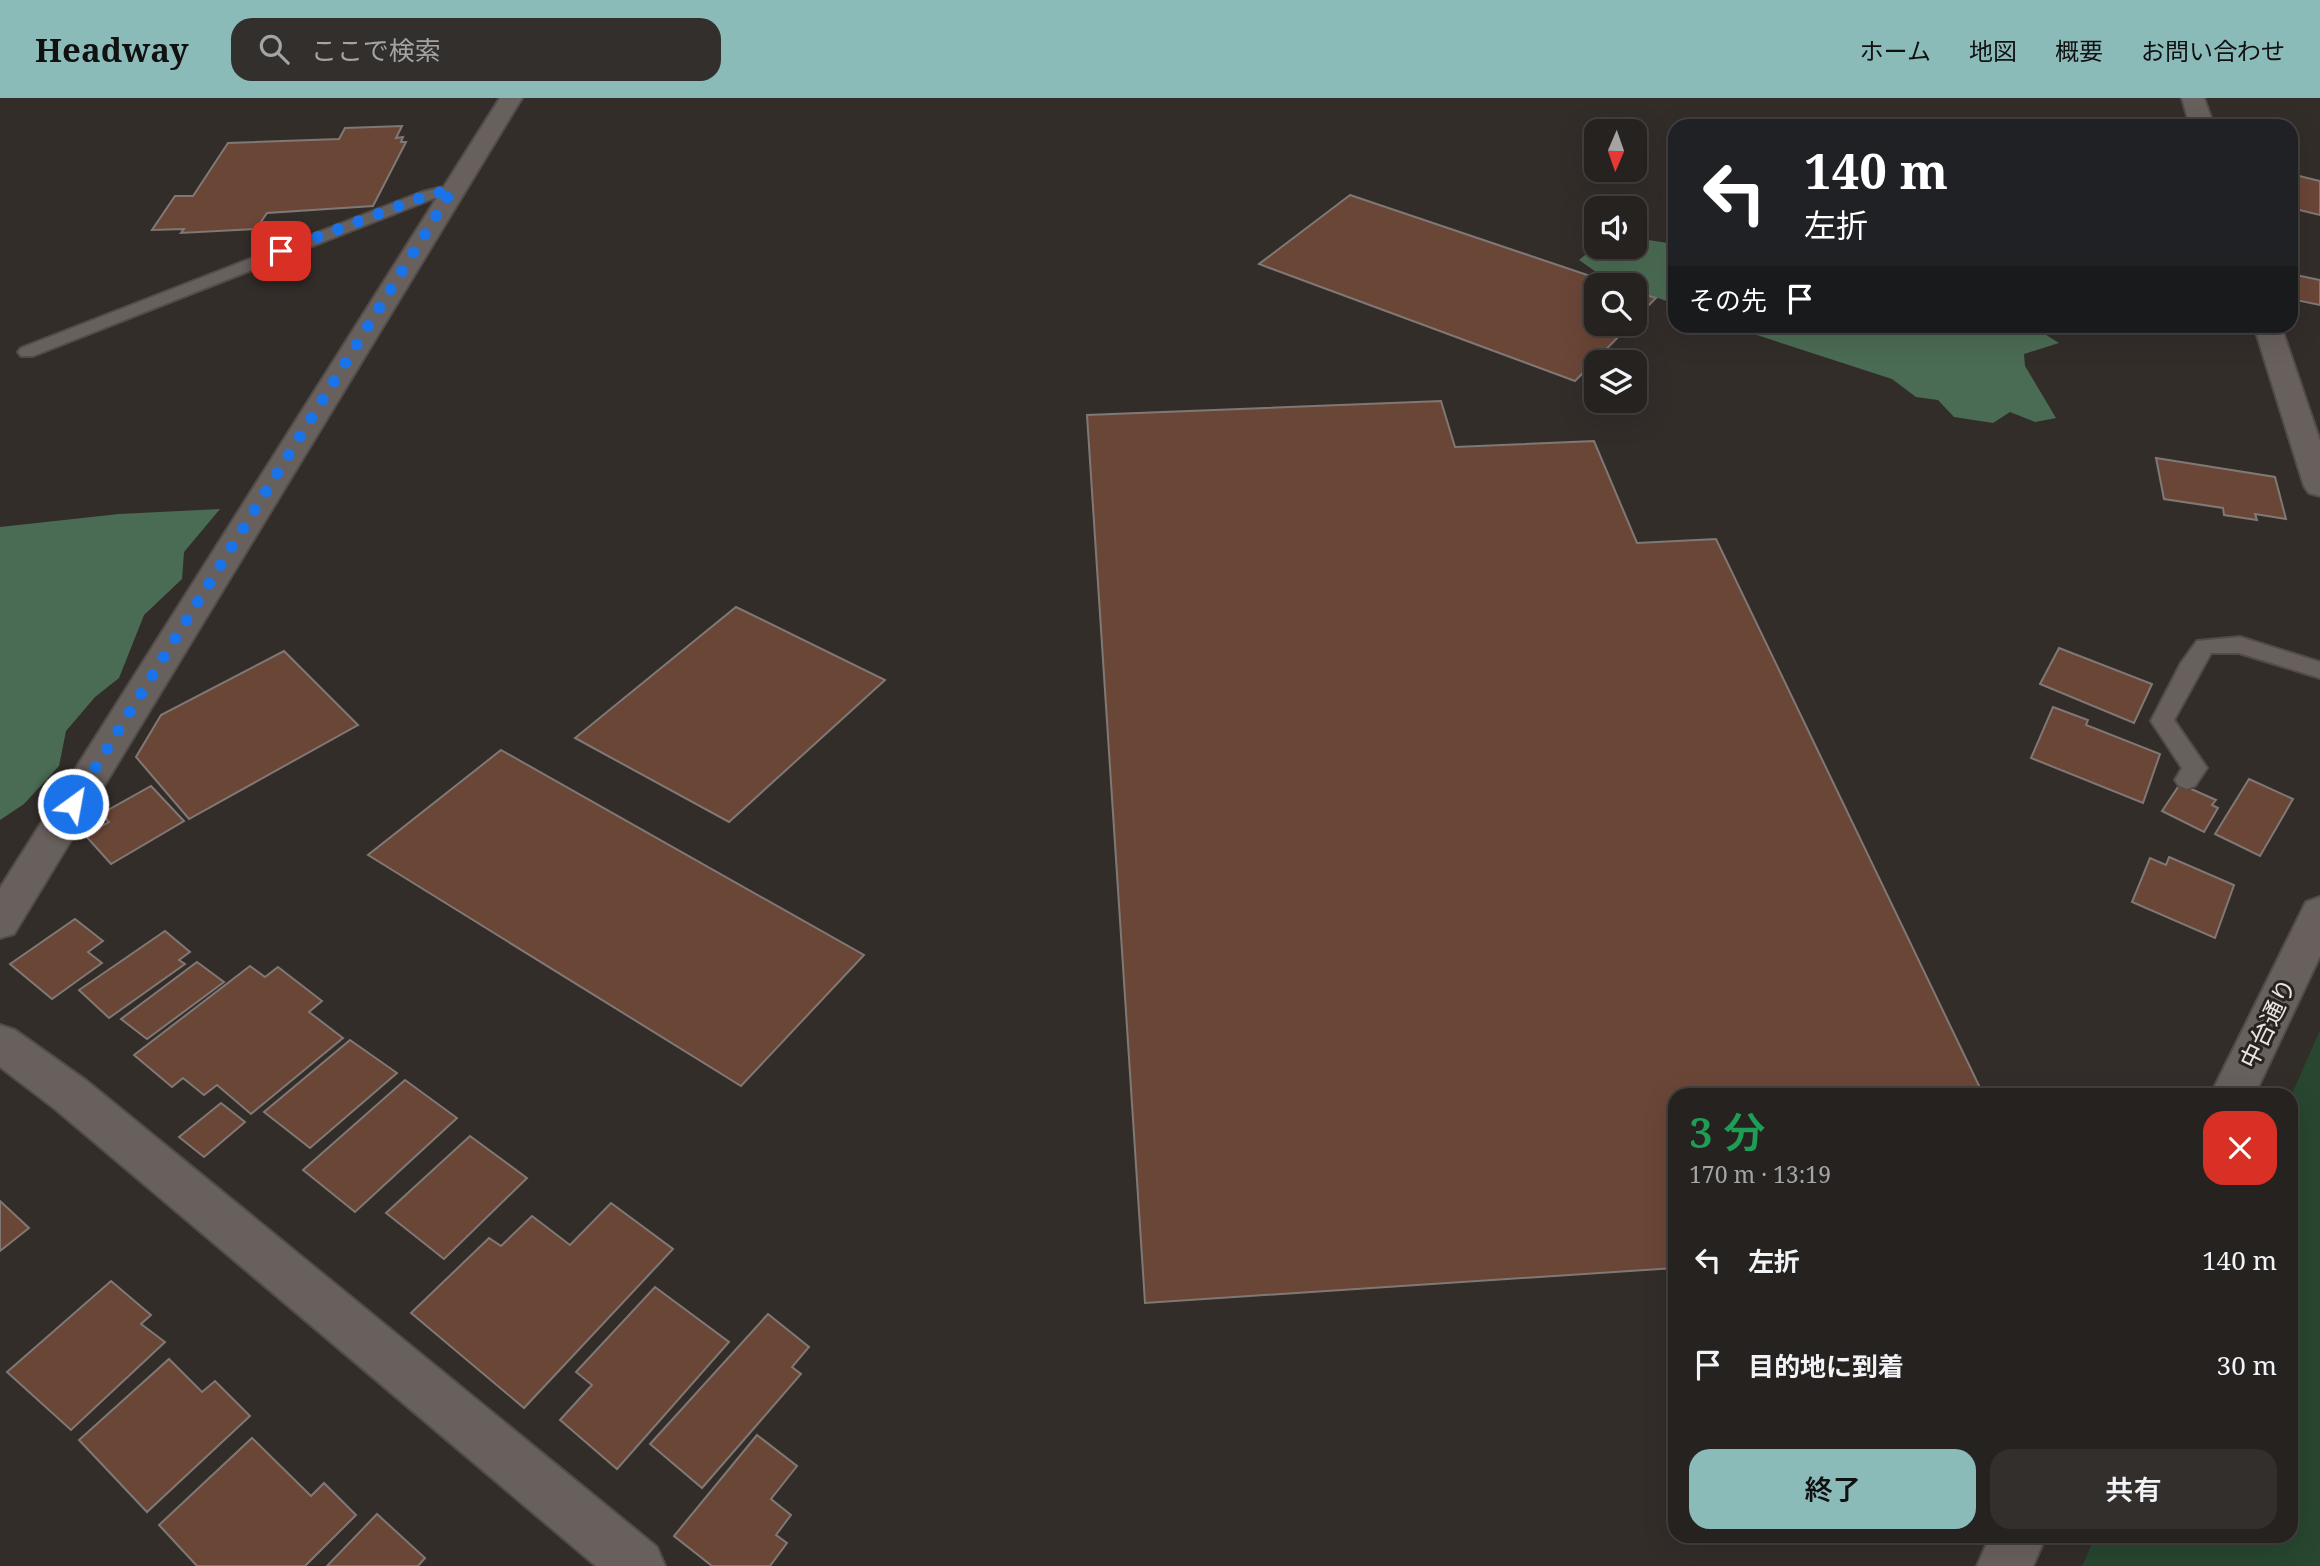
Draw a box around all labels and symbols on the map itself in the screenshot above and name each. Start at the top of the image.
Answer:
north arrow [1584,119,1647,182]
pin [251,221,311,281]
position arrow [36,767,110,841]
street label: 中台通り [2231,973,2303,1073]

